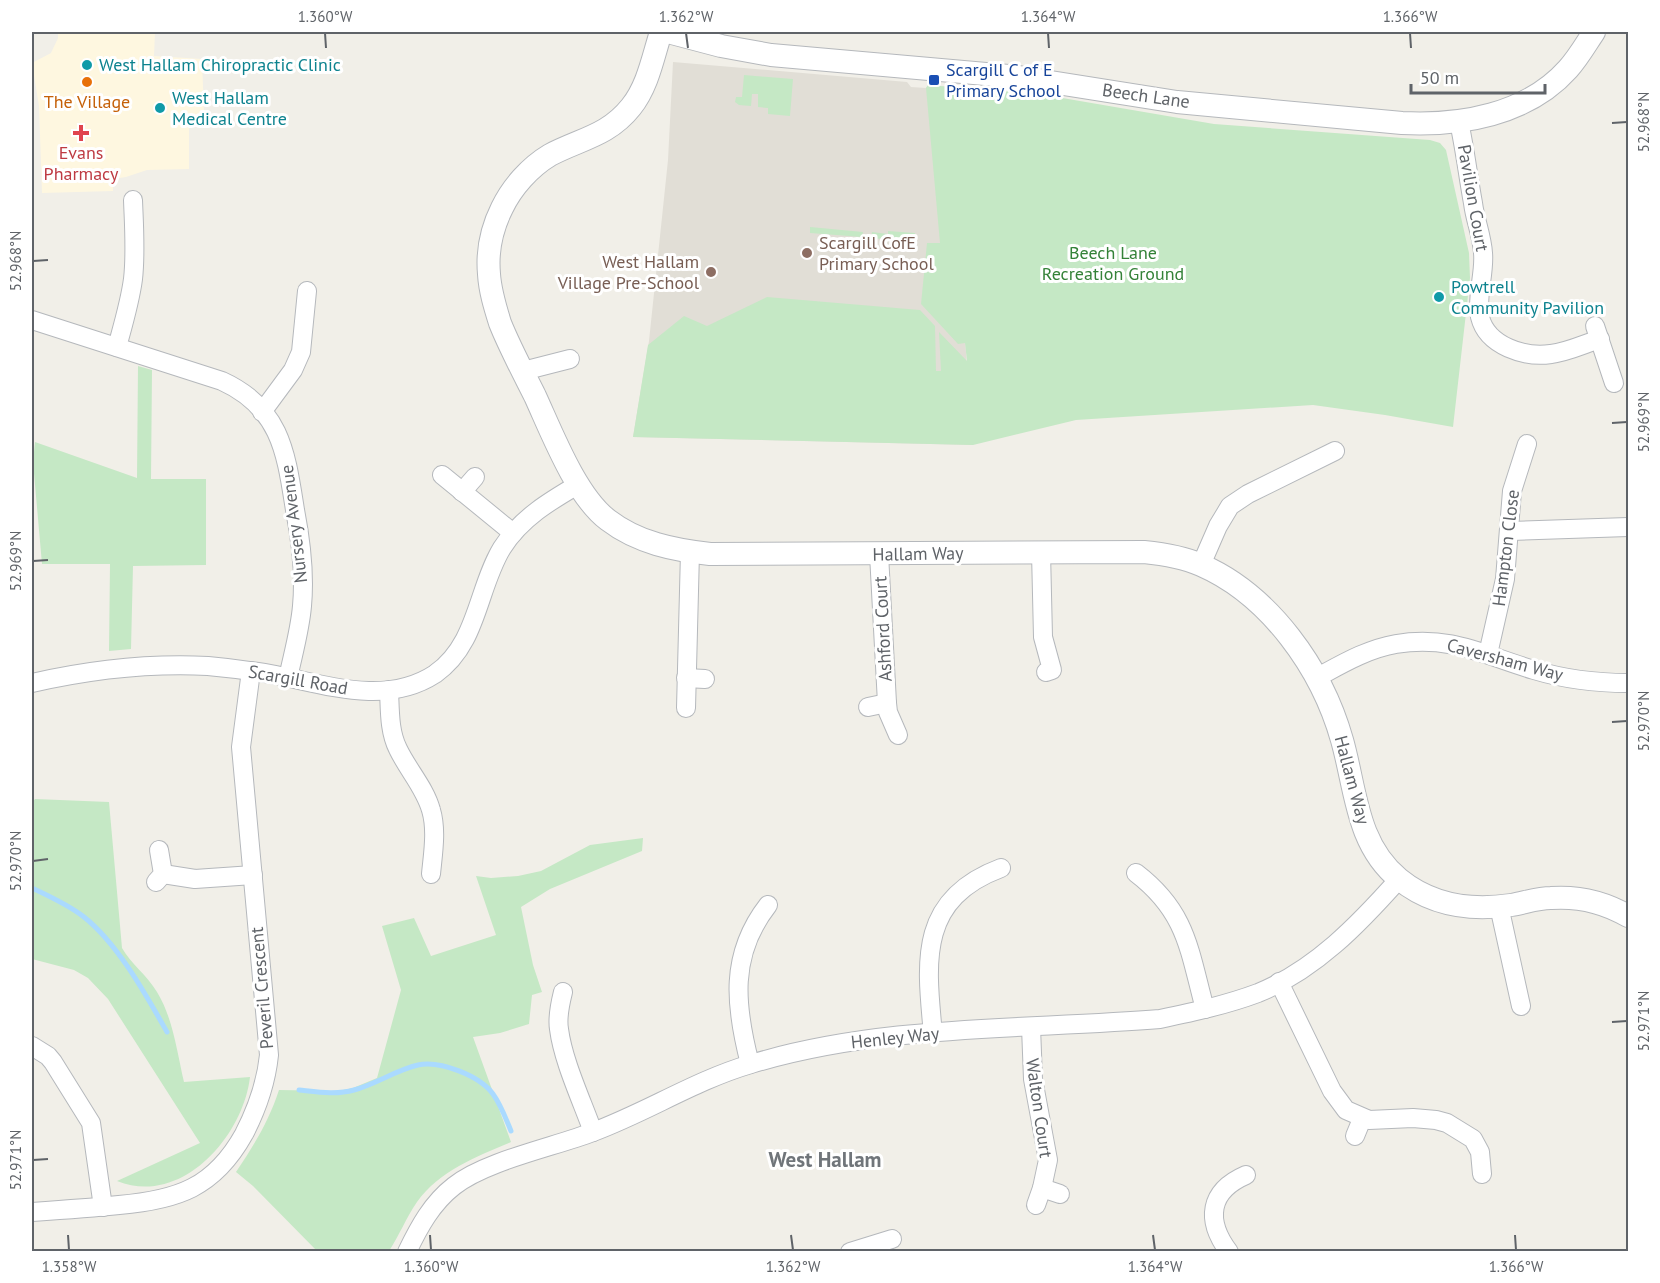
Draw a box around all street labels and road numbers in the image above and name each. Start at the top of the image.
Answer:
street label: Beech Lane [1101,78,1191,113]
street label: Pavilion Court [1453,143,1494,253]
street label: Nursery Avenue [275,464,312,585]
street label: Hampton Close [1487,488,1524,608]
street label: Hallam Way [872,541,964,566]
street label: Ashford Court [868,576,897,682]
street label: Caversham Way [1444,633,1566,686]
street label: Scargill Road [247,659,350,700]
street label: Hallam Way [1330,733,1376,827]
street label: Peveril Crescent [245,926,278,1050]
street label: Henley Way [850,1021,941,1054]
street label: Walton Court [1021,1057,1058,1159]

